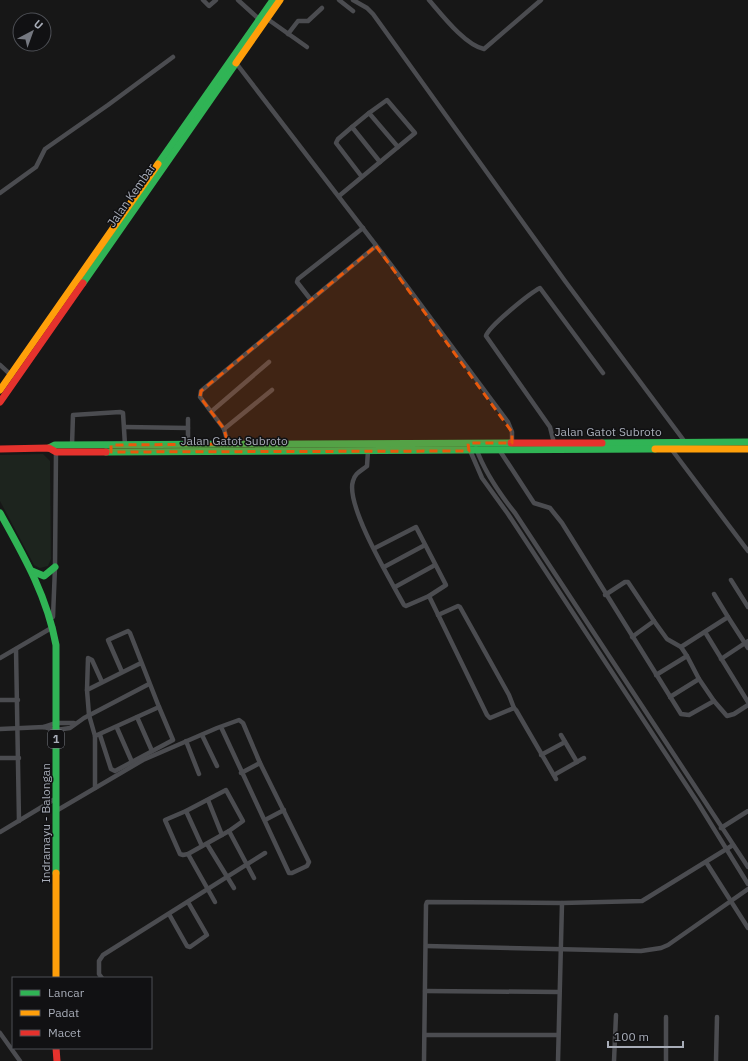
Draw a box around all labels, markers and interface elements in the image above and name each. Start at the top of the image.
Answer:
north arrow [12,12,52,52]
text: U [31,17,46,32]
street label: Jalan Kembar [104,160,159,230]
street label: Jalan Gatot Subroto [554,424,662,439]
street label: Jalan Gatot Subroto [180,433,288,448]
road number: 1 [48,730,64,748]
street label: Indramayu - Balongan [38,763,53,883]
legend [12,977,152,1049]
text: Lancar [48,985,85,1000]
text: Padat [48,1005,79,1020]
scale bar [608,1023,683,1049]
text: Macet [48,1025,81,1040]
text: 100 m [614,1029,649,1044]

